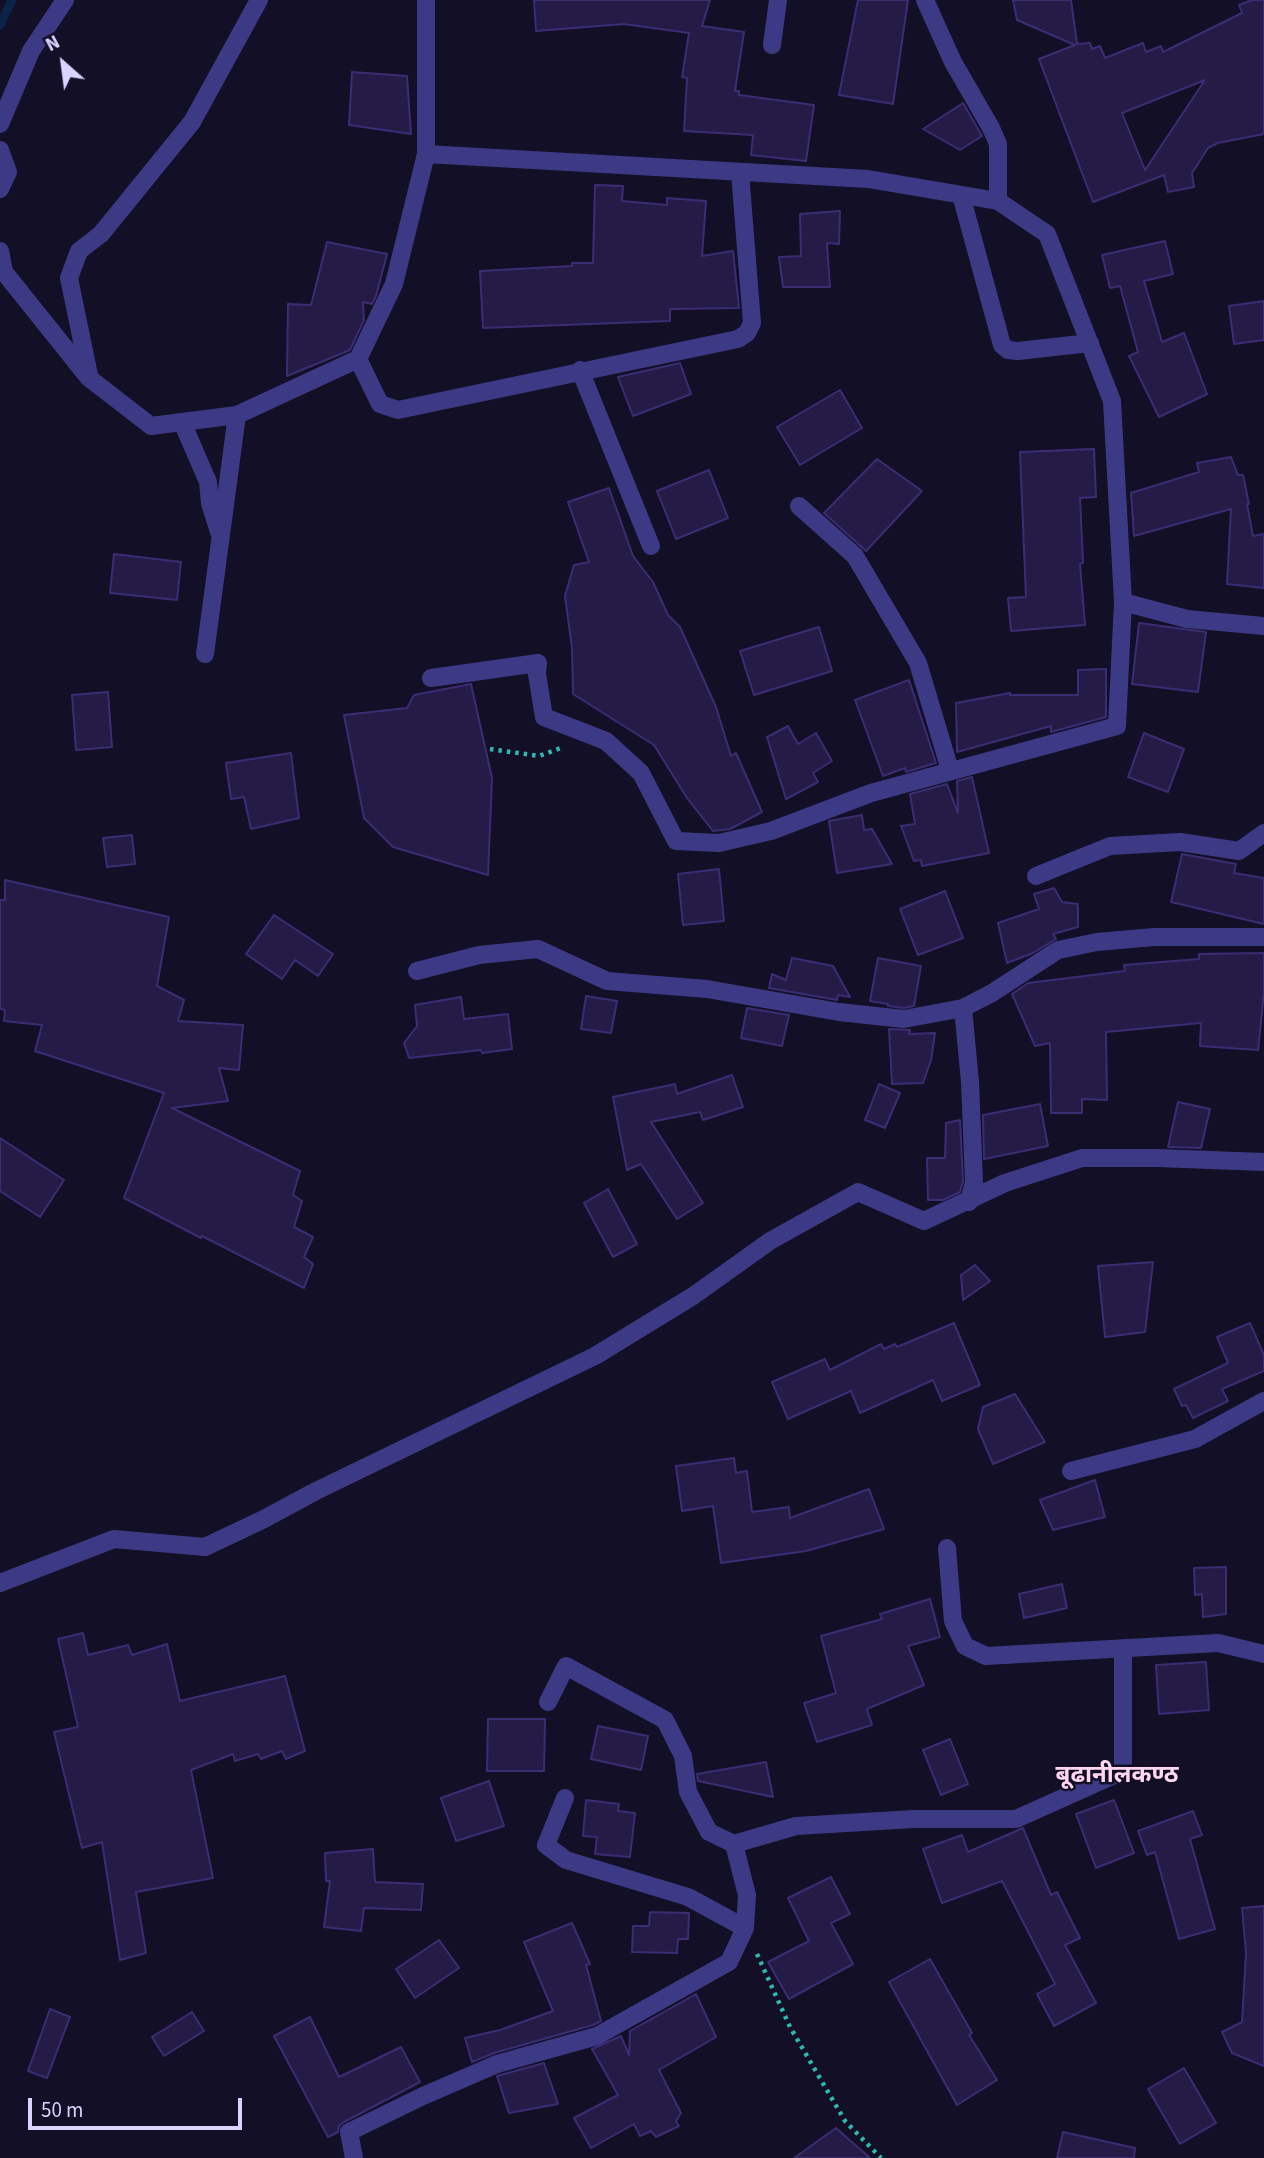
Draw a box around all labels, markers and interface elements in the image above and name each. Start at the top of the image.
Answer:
north arrow [28,28,98,98]
text: N [41,29,65,59]
district label: बूढानीलकण्ठ [1056,1763,1178,1791]
scale bar [32,2084,245,2128]
text: 50 m [41,2095,83,2125]

